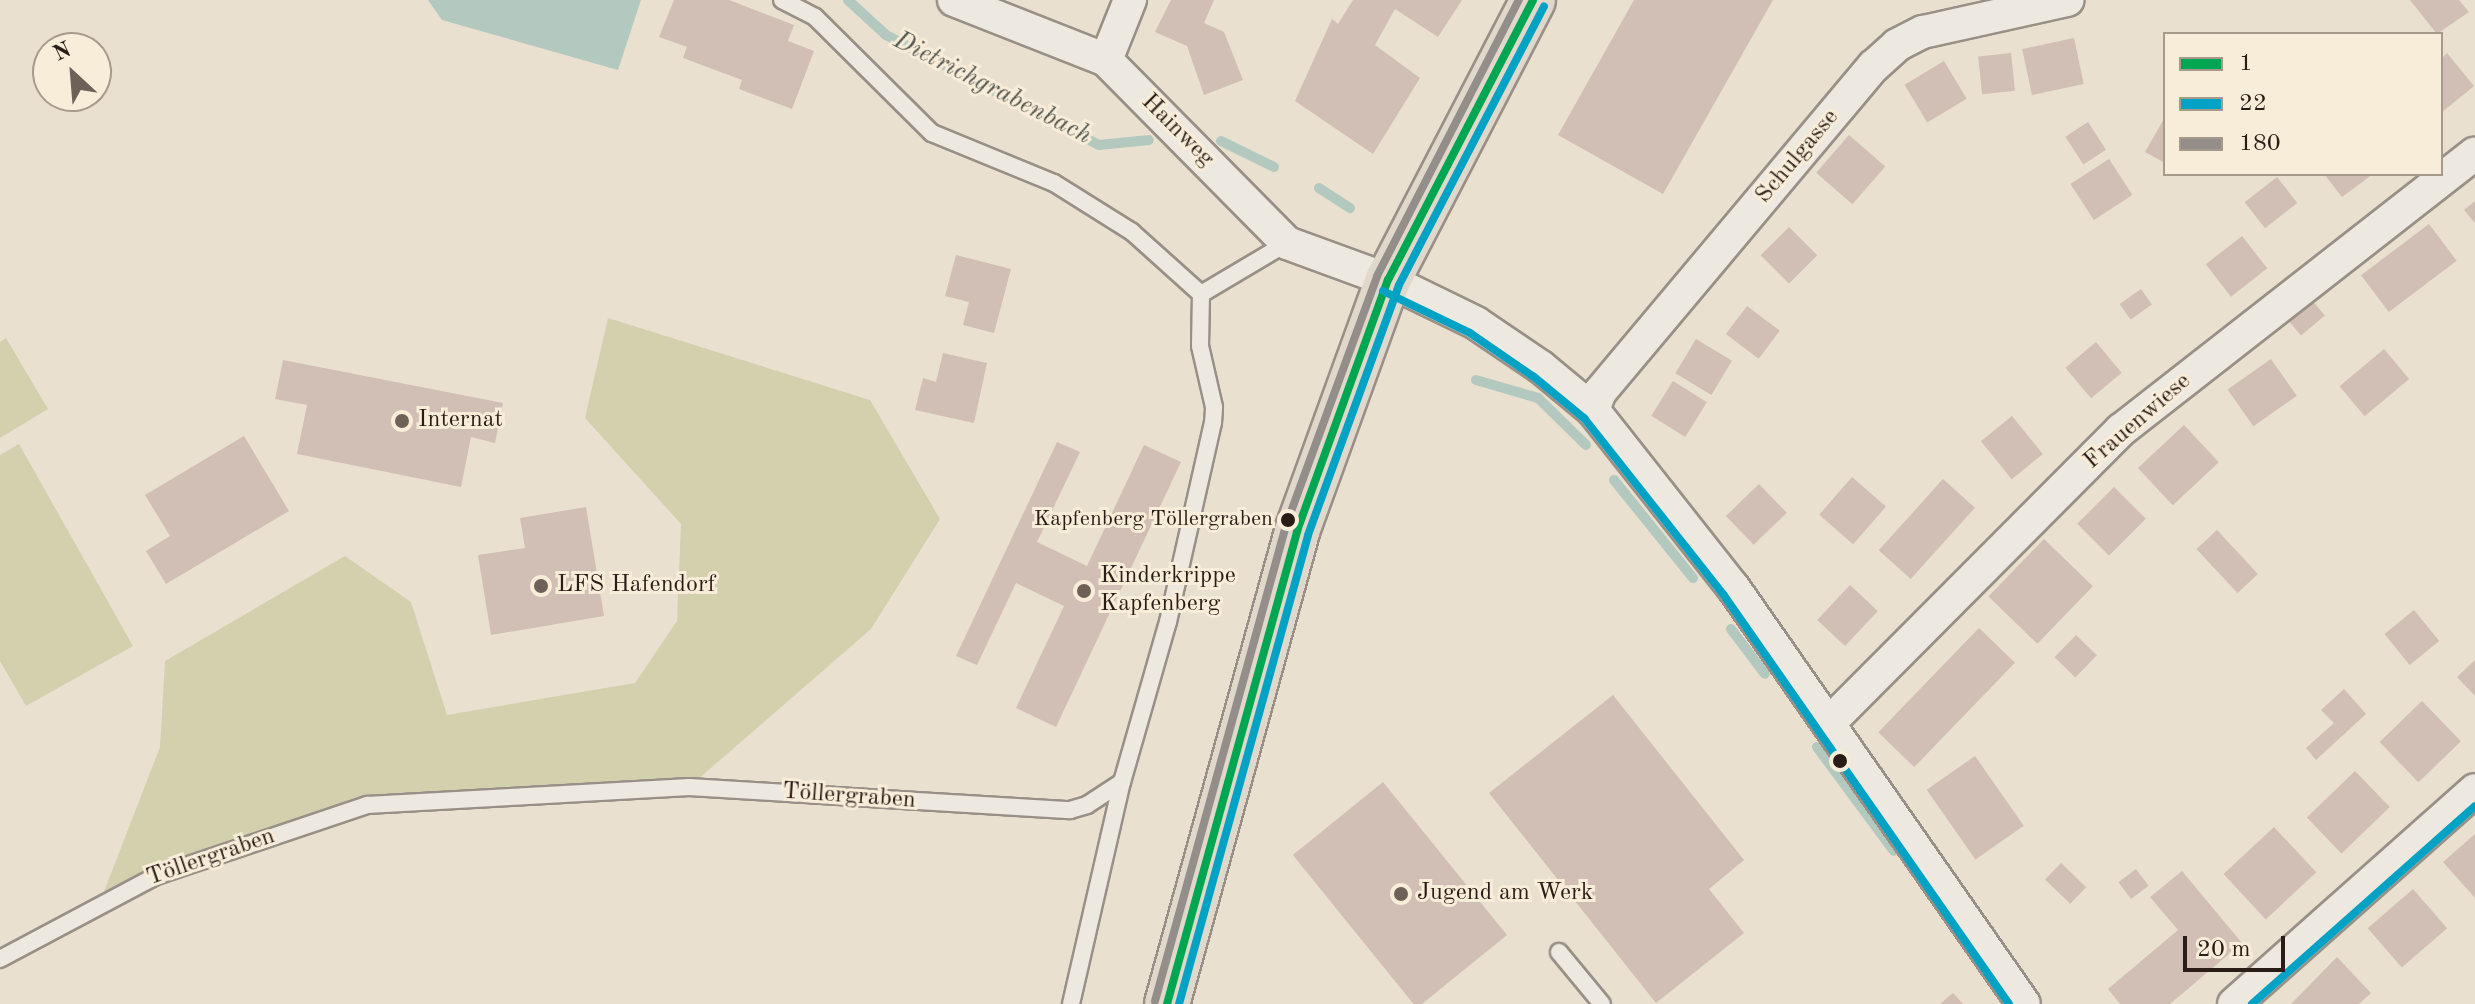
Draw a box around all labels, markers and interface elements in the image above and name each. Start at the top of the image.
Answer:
water label: Dietrichgrabenbach [888,26,1096,152]
north arrow [32,32,112,112]
legend [2163,32,2443,176]
text: N [50,39,75,66]
text: 1 [2239,52,2253,76]
street label: Hainweg [1134,88,1220,174]
text: 22 [2239,92,2267,116]
street label: Schulgasse [1750,104,1846,210]
text: 180 [2239,132,2281,156]
street label: Frauenwiese [2079,368,2197,476]
place label: Internat [418,407,503,435]
marker: Internat [393,412,411,430]
place label: Kapfenberg Töllergraben [1034,507,1273,533]
marker: Kapfenberg Töllergraben [1280,512,1296,528]
place label: Kinderkrippe Kapfenberg [1100,563,1236,619]
place label: LFS Hafendorf [557,572,716,600]
marker: LFS Hafendorf [532,577,550,595]
marker: Kinderkrippe Kapfenberg [1075,582,1093,600]
unlabelled marker [1832,753,1848,769]
street label: Töllergraben [781,778,917,816]
street label: Töllergraben [143,823,279,893]
place label: Jugend am Werk [1417,880,1593,908]
marker: Jugend am Werk [1392,885,1410,903]
scale bar [2187,920,2289,970]
text: 20 m [2197,938,2251,962]

